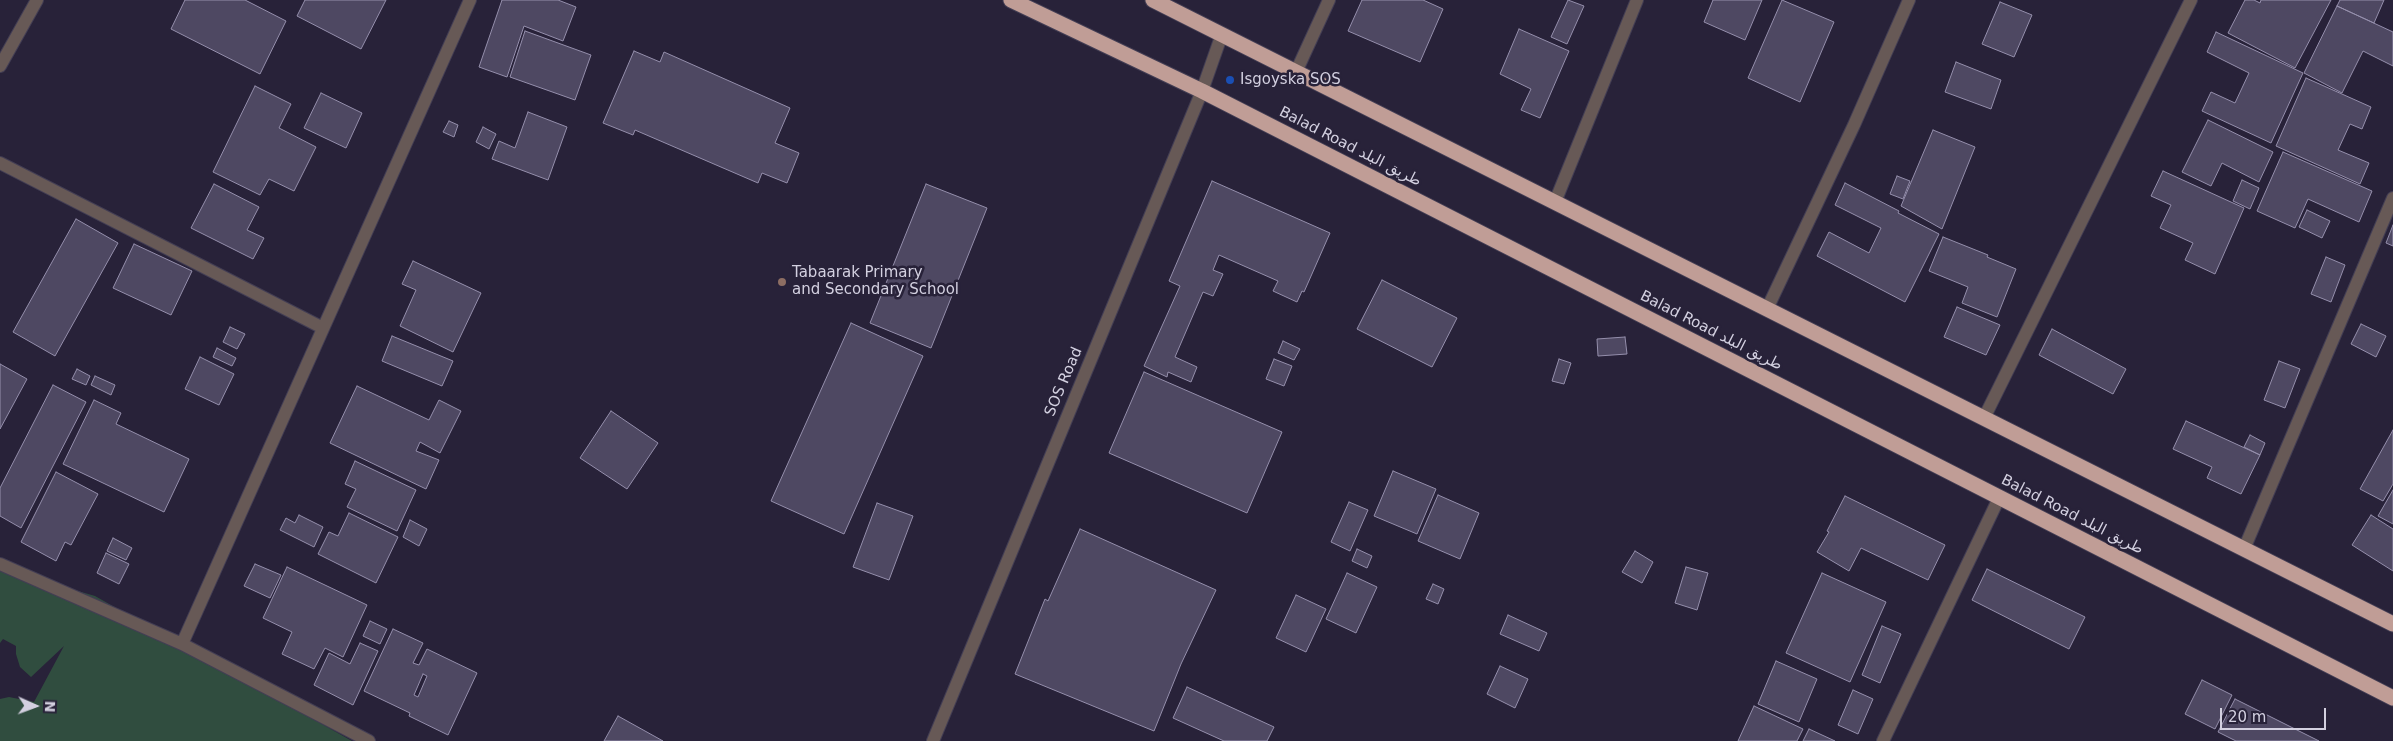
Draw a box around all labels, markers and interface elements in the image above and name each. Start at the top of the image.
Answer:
place label: Isgoyska SOS [1240,71,1341,89]
marker: Isgoyska SOS [1224,74,1236,86]
street label: Balad Road طريق البلد [1276,103,1424,191]
place label: Tabaarak Primary and Secondary School [792,264,959,299]
marker: Tabaarak Primary and Secondary School [776,276,788,288]
street label: Balad Road طريق البلد [1637,287,1785,375]
street label: SOS Road [1041,345,1087,419]
street label: Balad Road طريق البلد [1998,471,2146,559]
north arrow [10,681,60,731]
scale bar [2223,698,2329,730]
text: N [42,700,58,713]
text: 20 m [2228,708,2266,726]

